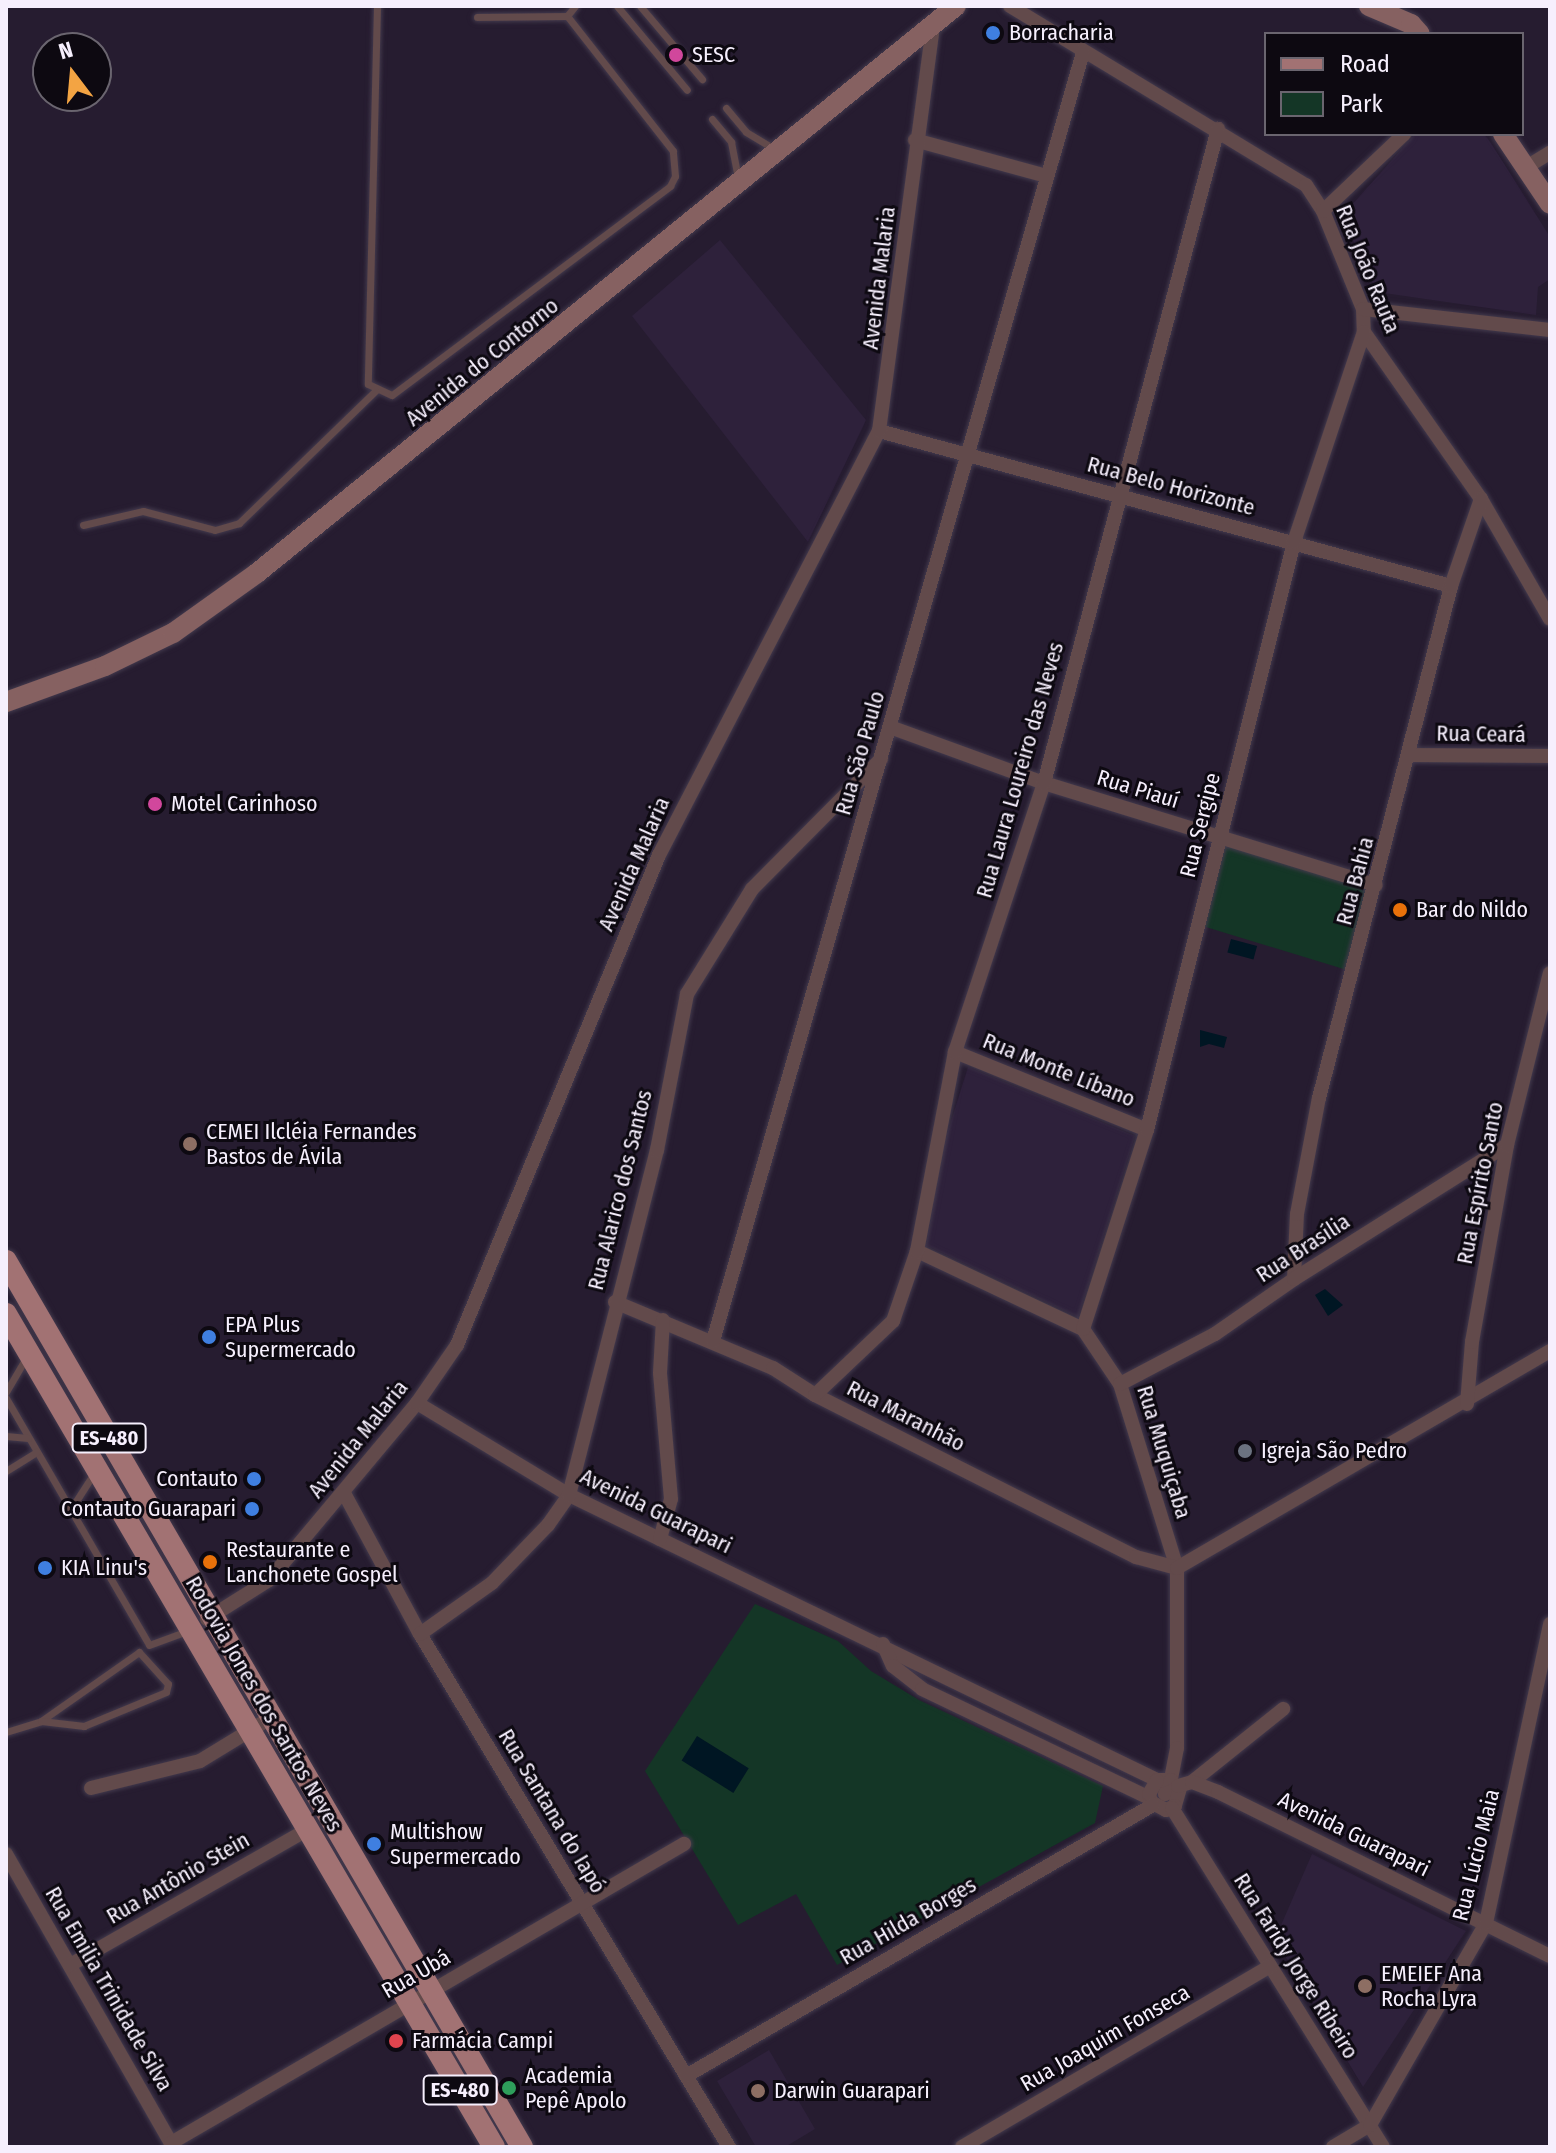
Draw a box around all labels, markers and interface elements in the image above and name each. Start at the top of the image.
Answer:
place label: Borracharia [1009,20,1114,46]
marker: Borracharia [984,24,1002,42]
north arrow [32,32,112,112]
legend [1264,32,1524,136]
text: N [56,36,76,65]
place label: SESC [692,42,735,68]
marker: SESC [667,46,685,64]
text: Road [1340,50,1390,78]
text: Park [1340,90,1383,118]
street label: Rua João Rauta [1330,201,1406,337]
street label: Avenida Malaria [857,205,901,351]
street label: Avenida do Contorno [400,292,564,432]
street label: Rua Belo Horizonte [1084,451,1258,521]
street label: Rua Laura Loureiro das Neves [971,639,1069,901]
street label: Rua São Paulo [830,688,890,818]
street label: Rua Ceará [1436,720,1526,748]
street label: Rua Piauí [1094,764,1182,814]
street label: Rua Sergipe [1174,770,1226,880]
place label: Motel Carinhoso [171,791,318,817]
street label: Avenida Malaria [593,793,675,935]
marker: Motel Carinhoso [146,795,164,813]
street label: Rua Bahia [1331,834,1379,928]
place label: Bar do Nildo [1416,897,1528,923]
marker: Bar do Nildo [1391,901,1409,919]
street label: Rua Monte Líbano [979,1027,1139,1113]
street label: Rua Alarico dos Santos [582,1087,658,1293]
street label: Rua Espírito Santo [1451,1100,1509,1266]
place label: CEMEI Ilcléia Fernandes Bastos de Ávila [206,1118,417,1170]
marker: CEMEI Ilcléia Fernandes Bastos de Ávila [181,1135,199,1153]
street label: Rua Brasília [1251,1208,1355,1288]
place label: EPA Plus Supermercado [225,1311,356,1362]
marker: EPA Plus Supermercado [200,1328,218,1346]
street label: Avenida Malaria [303,1375,413,1503]
street label: Rua Maranhão [842,1375,970,1457]
street label: Rua Muquiçaba [1131,1382,1197,1522]
road number: ES-480 [71,1422,147,1454]
place label: Igreja São Pedro [1261,1438,1407,1464]
marker: Igreja São Pedro [1236,1442,1254,1460]
street label: Avenida Guarapari [576,1463,736,1559]
place label: Contauto [156,1466,238,1492]
marker: Contauto [245,1470,263,1488]
place label: Contauto Guarapari [61,1496,236,1522]
marker: Contauto Guarapari [243,1500,261,1518]
place label: Restaurante e Lanchonete Gospel [226,1536,398,1588]
marker: Restaurante e Lanchonete Gospel [201,1553,219,1571]
place label: KIA Linu's [61,1555,147,1581]
marker: KIA Linu's [36,1559,54,1577]
street label: Rodovia Jones dos Santos Neves [180,1572,348,1836]
street label: Rua Santana do Iapó [493,1724,611,1898]
street label: Avenida Guarapari [1274,1786,1434,1882]
street label: Rua Lúcio Maia [1447,1786,1505,1924]
place label: Multishow Supermercado [390,1818,521,1870]
street label: Rua Antônio Stein [102,1826,254,1930]
marker: Multishow Supermercado [365,1835,383,1853]
street label: Rua Faridy Jorge Ribeiro [1228,1868,1364,2064]
street label: Rua Hilda Borges [835,1871,981,1971]
street label: Rua Emilia Trinidade Silva [40,1882,178,2096]
street label: Rua Ubá [377,1944,455,2004]
place label: EMEIEF Ana Rocha Lyra [1381,1960,1482,2012]
marker: EMEIEF Ana Rocha Lyra [1356,1977,1374,1995]
street label: Rua Joaquim Fonseca [1016,1979,1194,2097]
place label: Farmácia Campi [412,2028,553,2054]
marker: Farmácia Campi [387,2032,405,2050]
place label: Academia Pepê Apolo [525,2062,627,2114]
road number: ES-480 [422,2074,498,2106]
place label: Darwin Guarapari [774,2078,930,2104]
marker: Academia Pepê Apolo [500,2079,518,2097]
marker: Darwin Guarapari [749,2082,767,2100]

